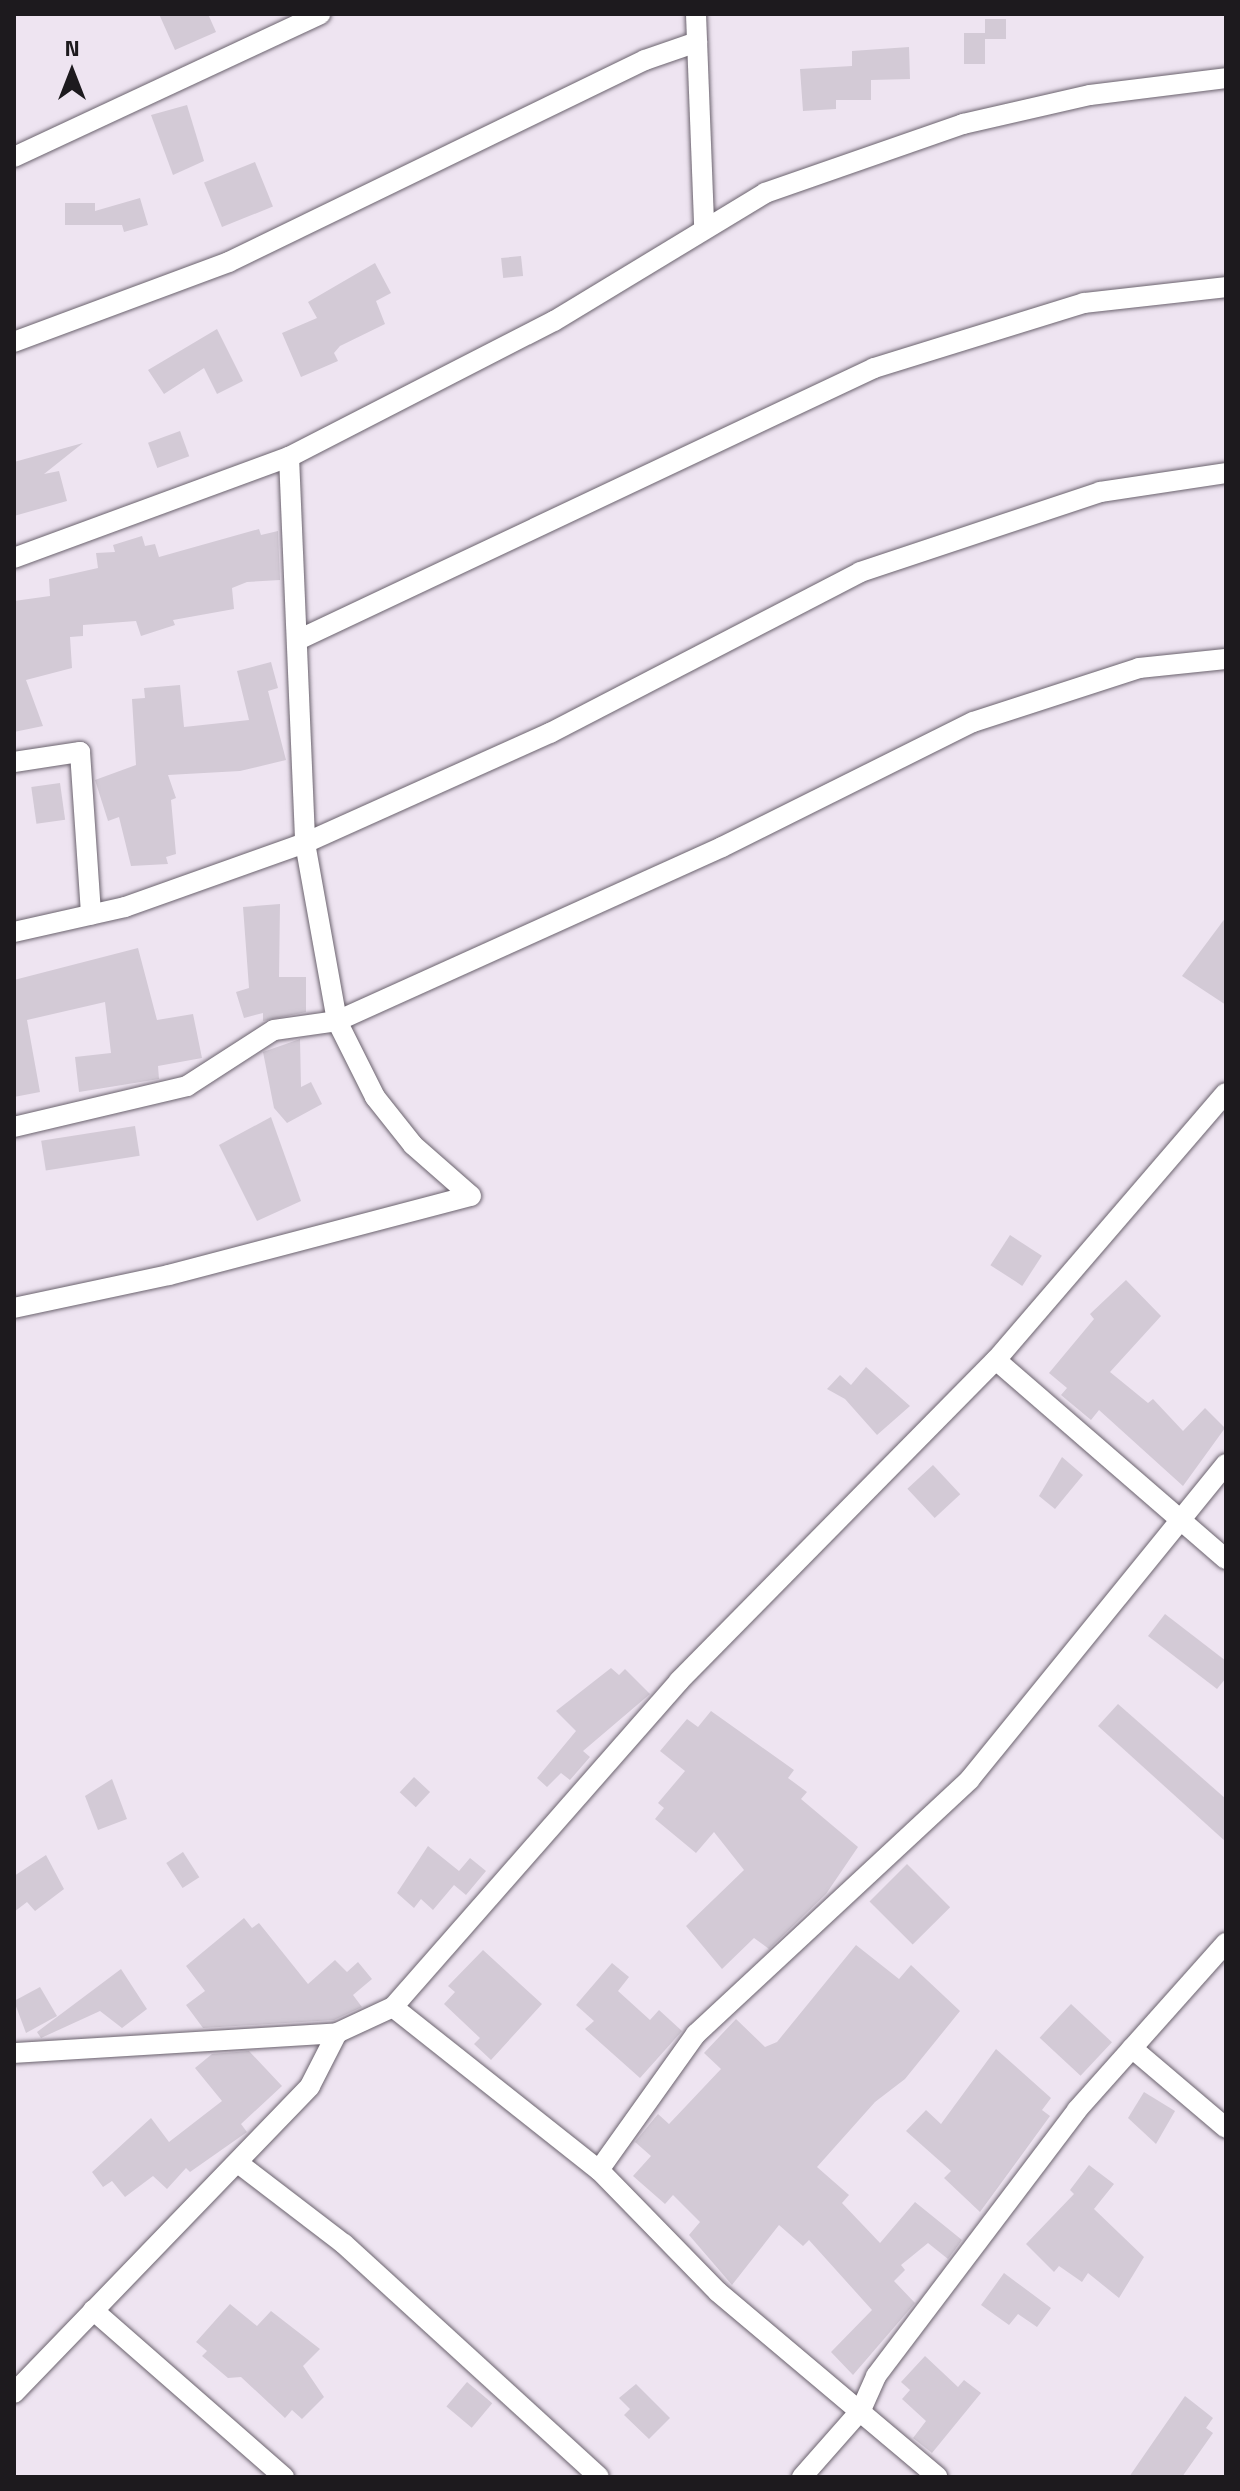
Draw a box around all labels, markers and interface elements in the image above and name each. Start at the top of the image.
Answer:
text: N [64,31,80,65]
north arrow [32,32,112,112]

